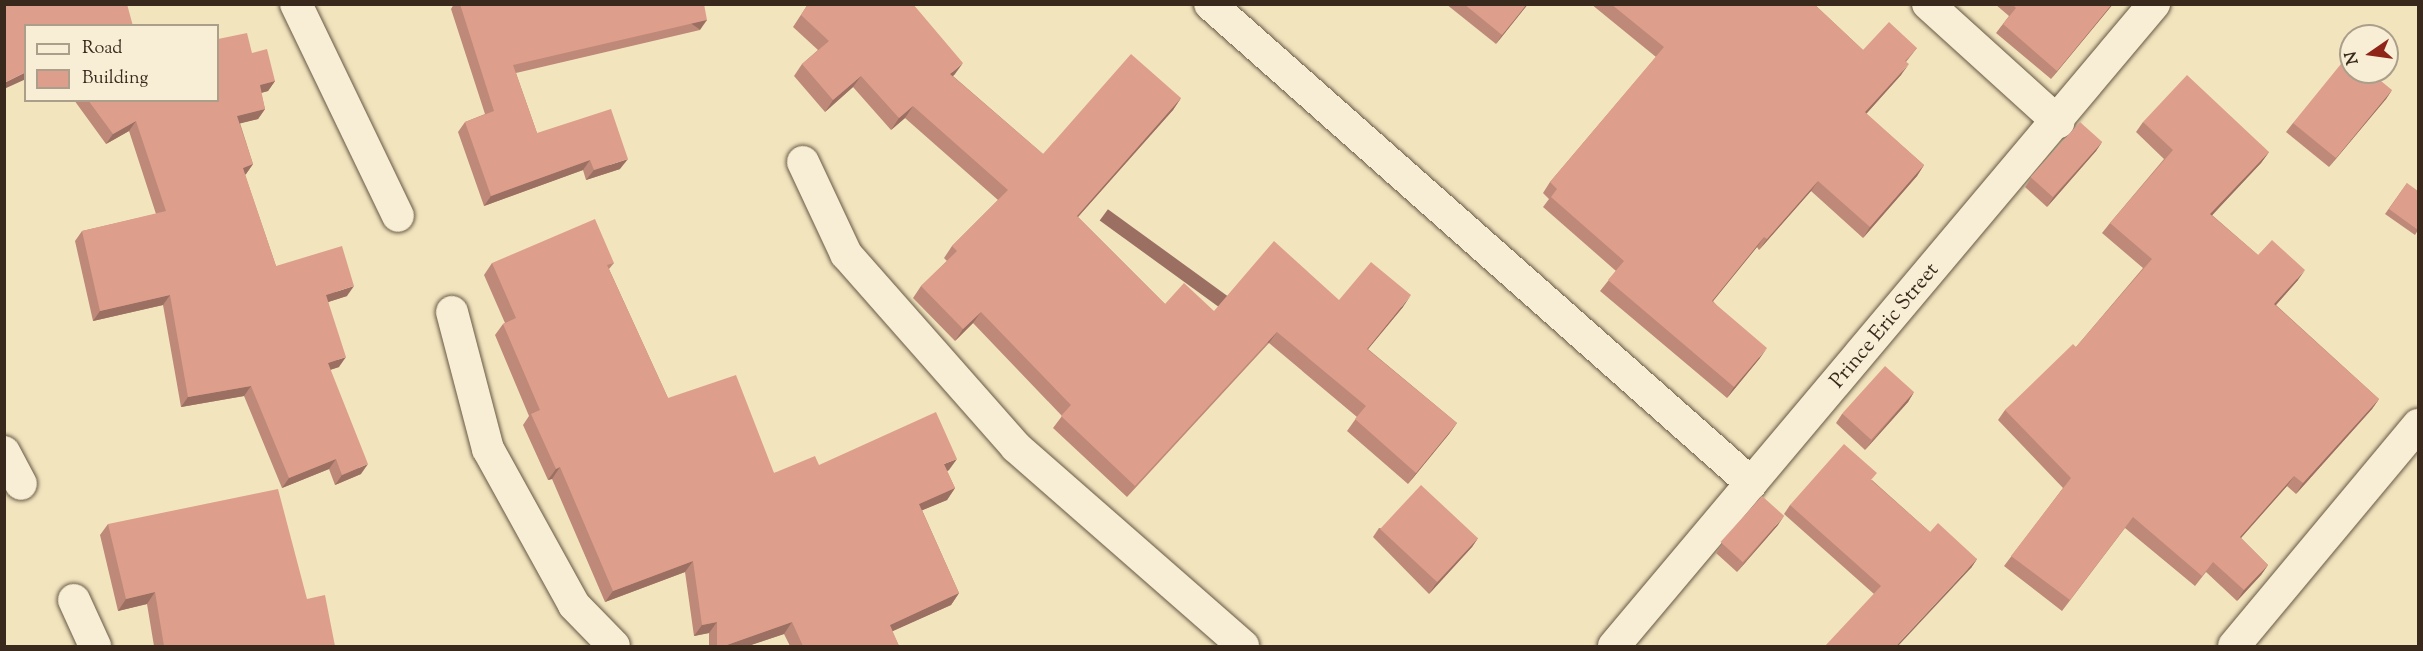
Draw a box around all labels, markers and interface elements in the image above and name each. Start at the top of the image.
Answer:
legend [24,24,219,102]
north arrow [2339,24,2399,84]
text: Road [82,36,122,62]
text: N [2340,49,2366,67]
text: Building [82,66,148,92]
street label: Prince Eric Street [1825,258,1945,394]

